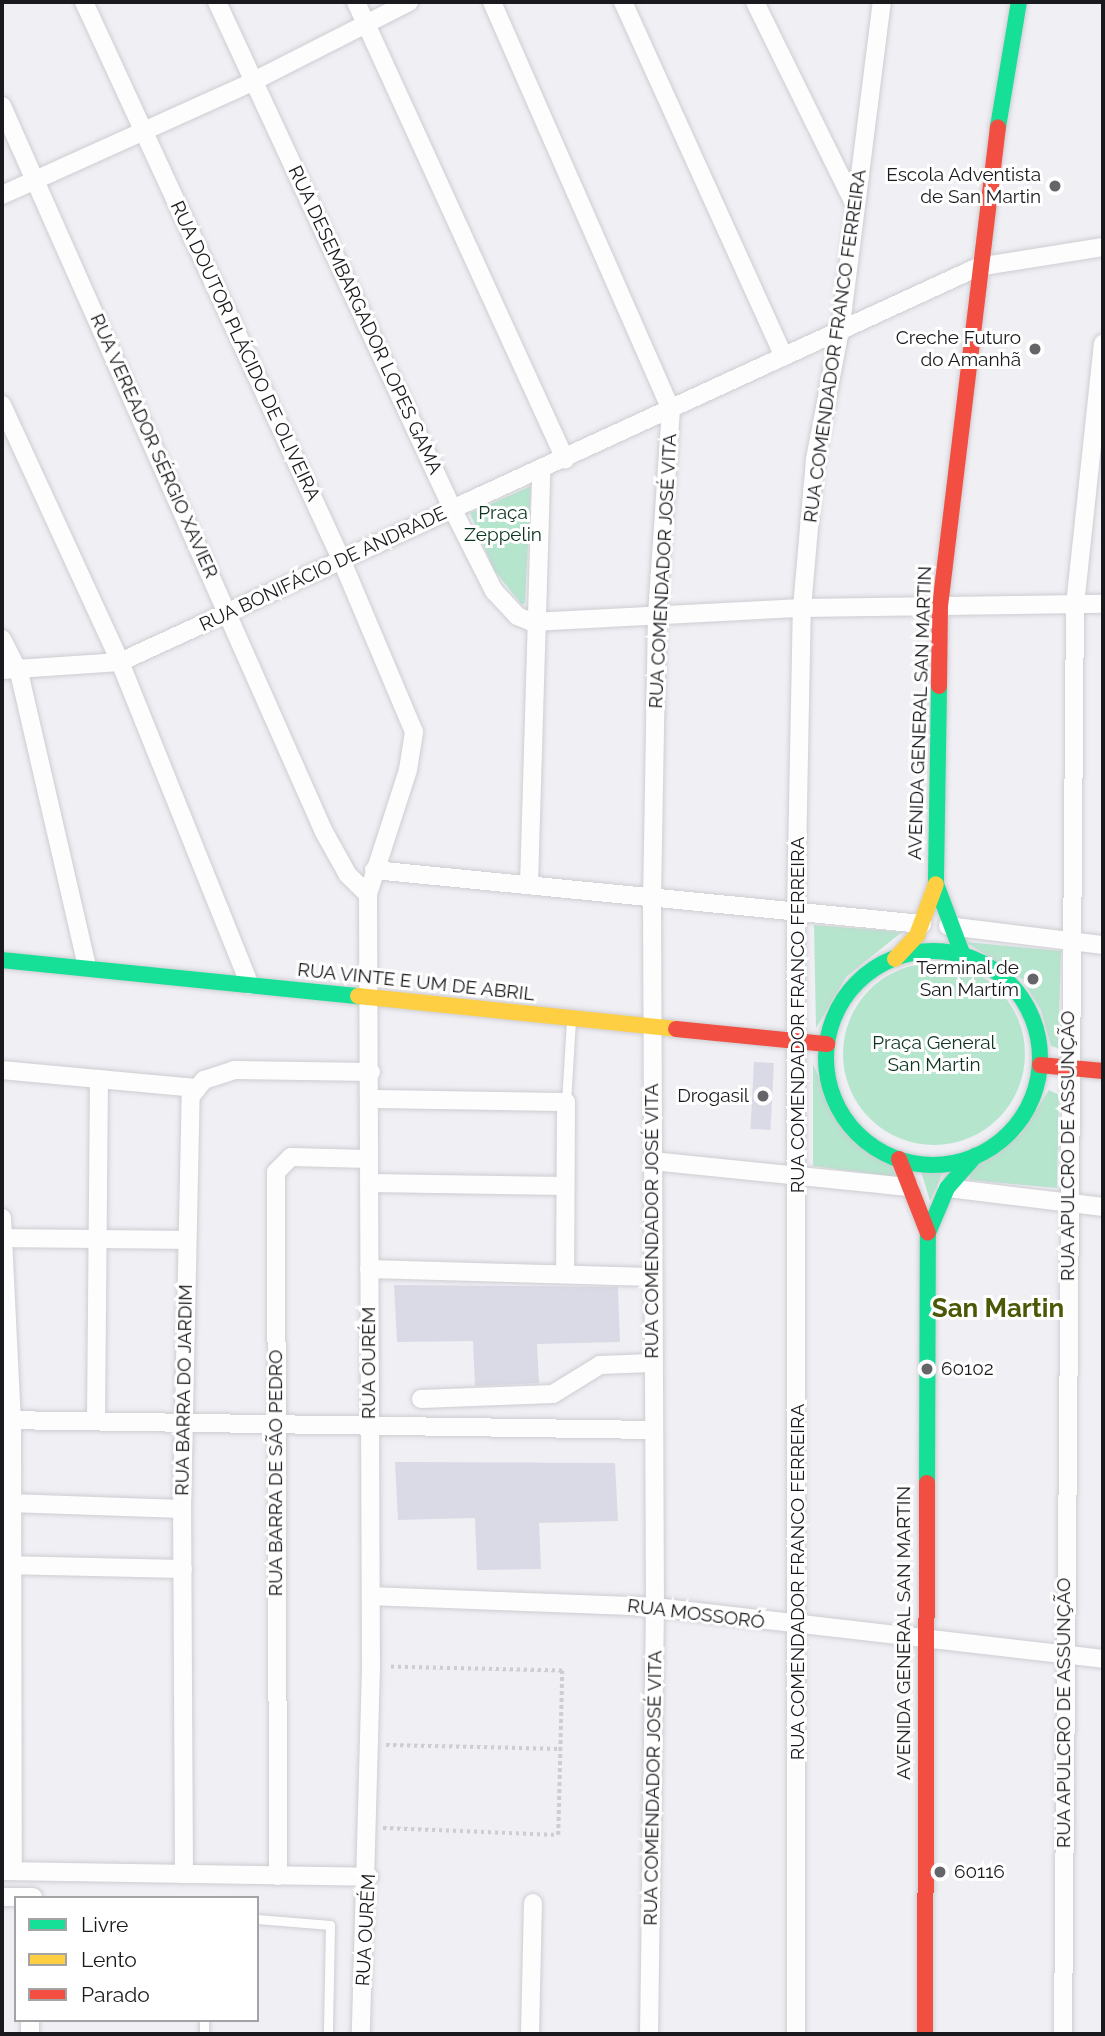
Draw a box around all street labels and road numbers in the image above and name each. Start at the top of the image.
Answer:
street label: RUA DESEMBARGADOR LOPES GAMA [283,162,447,478]
street label: RUA COMENDADOR FRANCO FERREIRA [799,168,871,524]
street label: RUA DOUTOR PLÁCIDO DE OLIVEIRA [165,197,325,505]
street label: RUA VEREADOR SÉRGIO XAVIER [85,310,223,582]
street label: RUA COMENDADOR JOSÉ VITA [644,432,682,710]
street label: RUA BONIFÁCIO DE ANDRADE [195,501,451,637]
street label: AVENIDA GENERAL SAN MARTIN [903,565,937,861]
street label: RUA COMENDADOR FRANCO FERREIRA [787,836,809,1194]
street label: RUA VINTE E UM DE ABRIL [295,958,537,1006]
street label: RUA APULCRO DE ASSUNÇÃO [1057,1010,1079,1282]
street label: RUA COMENDADOR JOSÉ VITA [641,1082,663,1360]
street label: RUA BARRA DO JARDIM [171,1283,197,1497]
street label: RUA OURÉM [358,1306,380,1420]
street label: RUA BARRA DE SÃO PEDRO [265,1349,287,1597]
street label: RUA COMENDADOR FRANCO FERREIRA [787,1403,809,1761]
street label: AVENIDA GENERAL SAN MARTIN [893,1485,915,1781]
street label: RUA APULCRO DE ASSUNÇÃO [1053,1577,1075,1849]
street label: RUA MOSSORÓ [626,1594,766,1634]
street label: RUA COMENDADOR JOSÉ VITA [639,1649,667,1927]
street label: RUA OURÉM [352,1873,380,1987]

